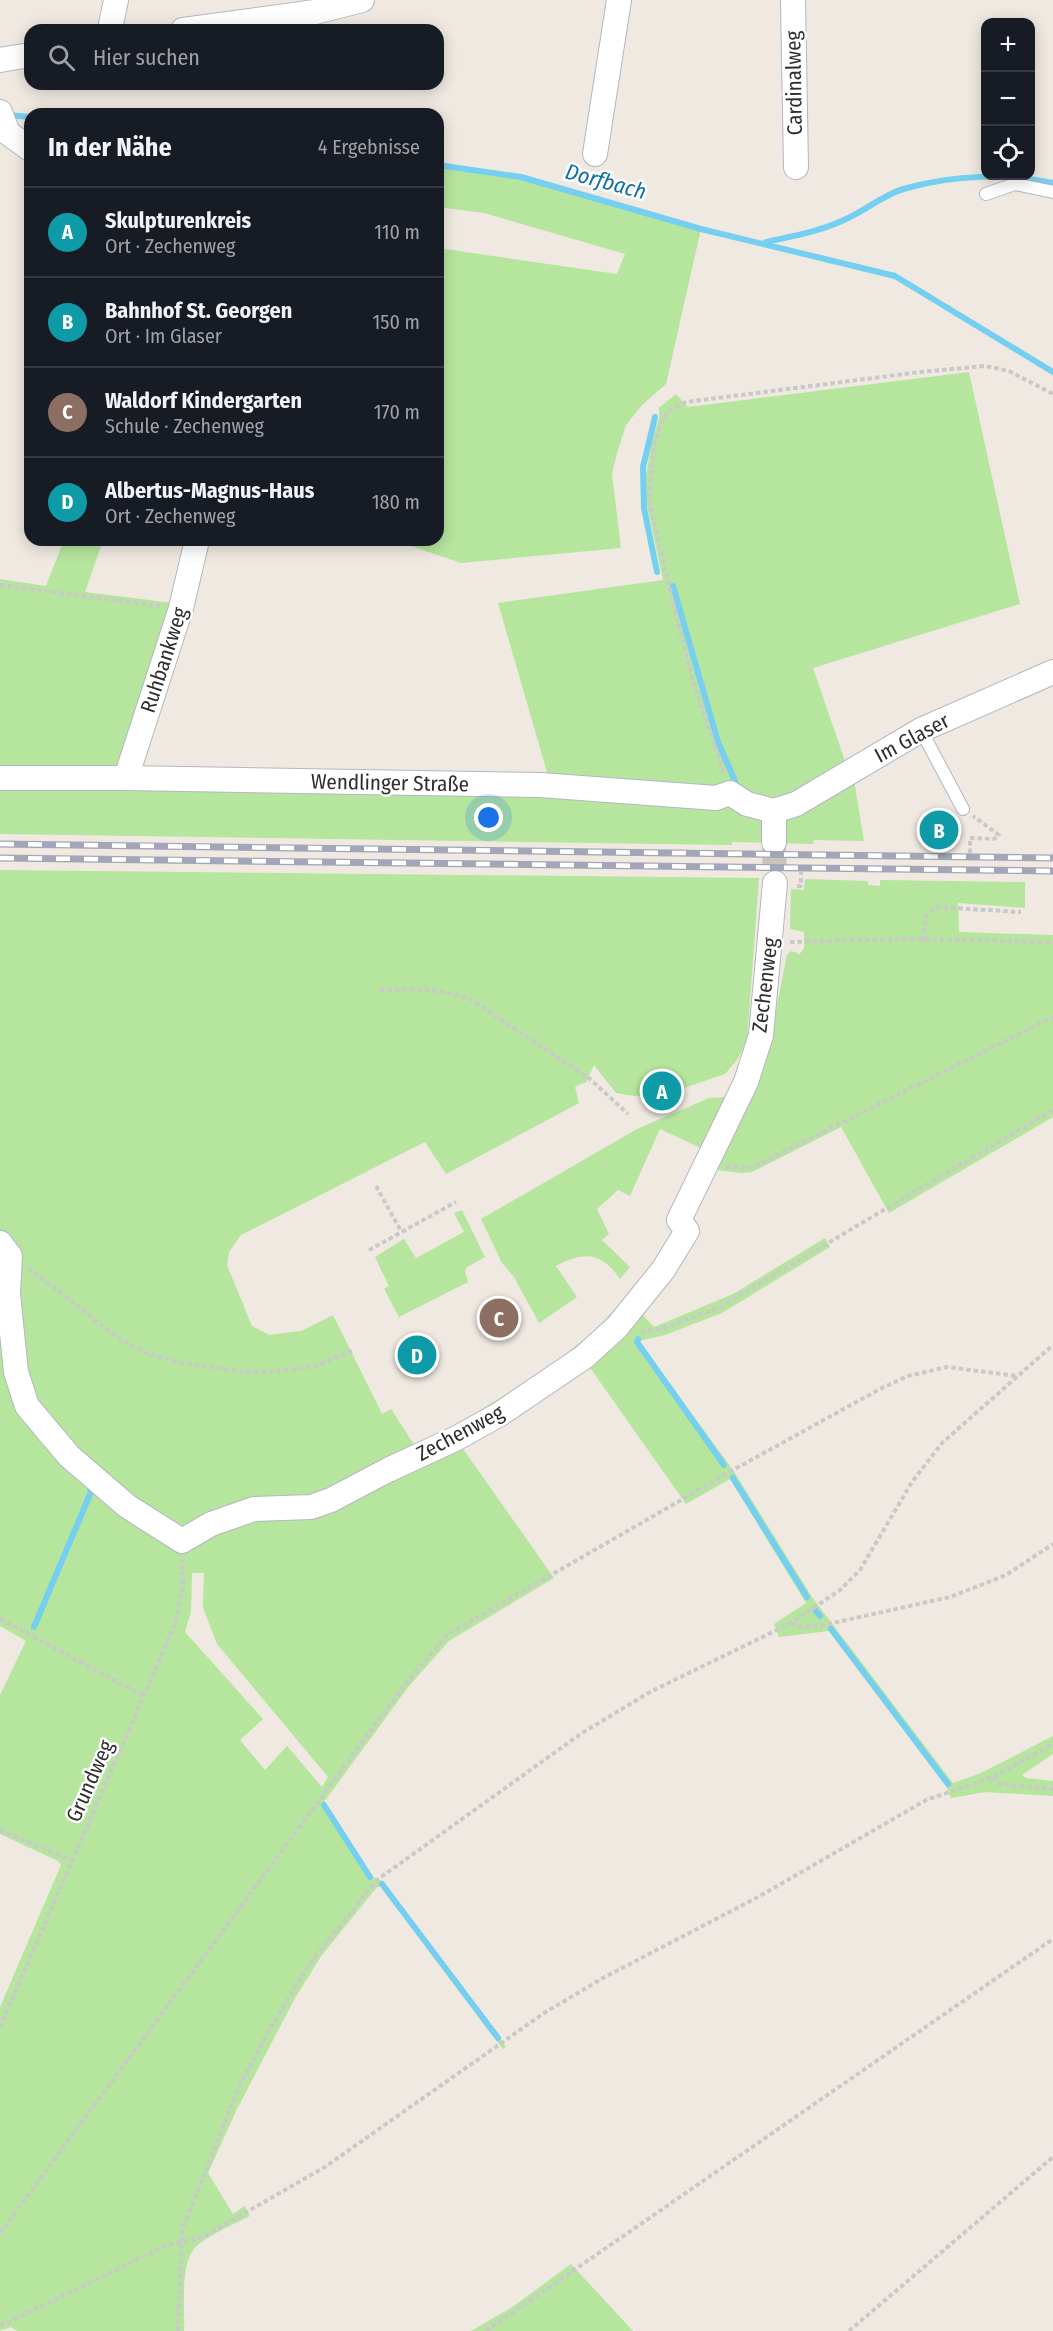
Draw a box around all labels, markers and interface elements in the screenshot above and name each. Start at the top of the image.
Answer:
map controls [981,18,1035,180]
button: + [981,18,1035,72]
search box [24,24,444,90]
street label: Cardinalweg [780,30,808,136]
icon: search [45,41,78,74]
text: Hier suchen [93,44,200,71]
button: − [981,72,1035,126]
button: locate [981,126,1035,180]
text: In der Nähe [48,132,172,163]
text: 4 Ergebnisse [318,135,420,159]
water label: Dorfbach [563,158,649,205]
text: Skulpturenkreis [105,207,251,234]
text: A [62,220,73,244]
text: 110 m [374,220,420,244]
text: Ort · Zechenweg [105,234,236,258]
text: Bahnhof St. Georgen [105,297,292,324]
text: B [62,310,73,334]
text: 150 m [373,310,420,334]
text: Ort · Im Glaser [105,324,222,348]
text: Waldorf Kindergarten [105,387,302,414]
text: C [62,400,73,424]
text: 170 m [374,400,420,424]
text: Schule · Zechenweg [105,414,264,438]
text: Albertus-Magnus-Haus [105,477,314,504]
text: D [62,490,73,514]
text: 180 m [372,490,420,514]
text: Ort · Zechenweg [105,504,236,528]
street label: Ruhbankweg [135,604,193,716]
street label: Im Glaser [870,707,954,768]
street label: Wendlinger Straße [311,769,469,797]
your location [474,803,503,832]
pin: B [920,808,958,852]
street label: Zechenweg [746,936,784,1034]
pin: A [642,1068,682,1114]
pin: C [480,1296,518,1340]
pin: D [398,1332,436,1378]
street label: Zechenweg [412,1399,508,1467]
street label: Grundweg [60,1736,120,1826]

